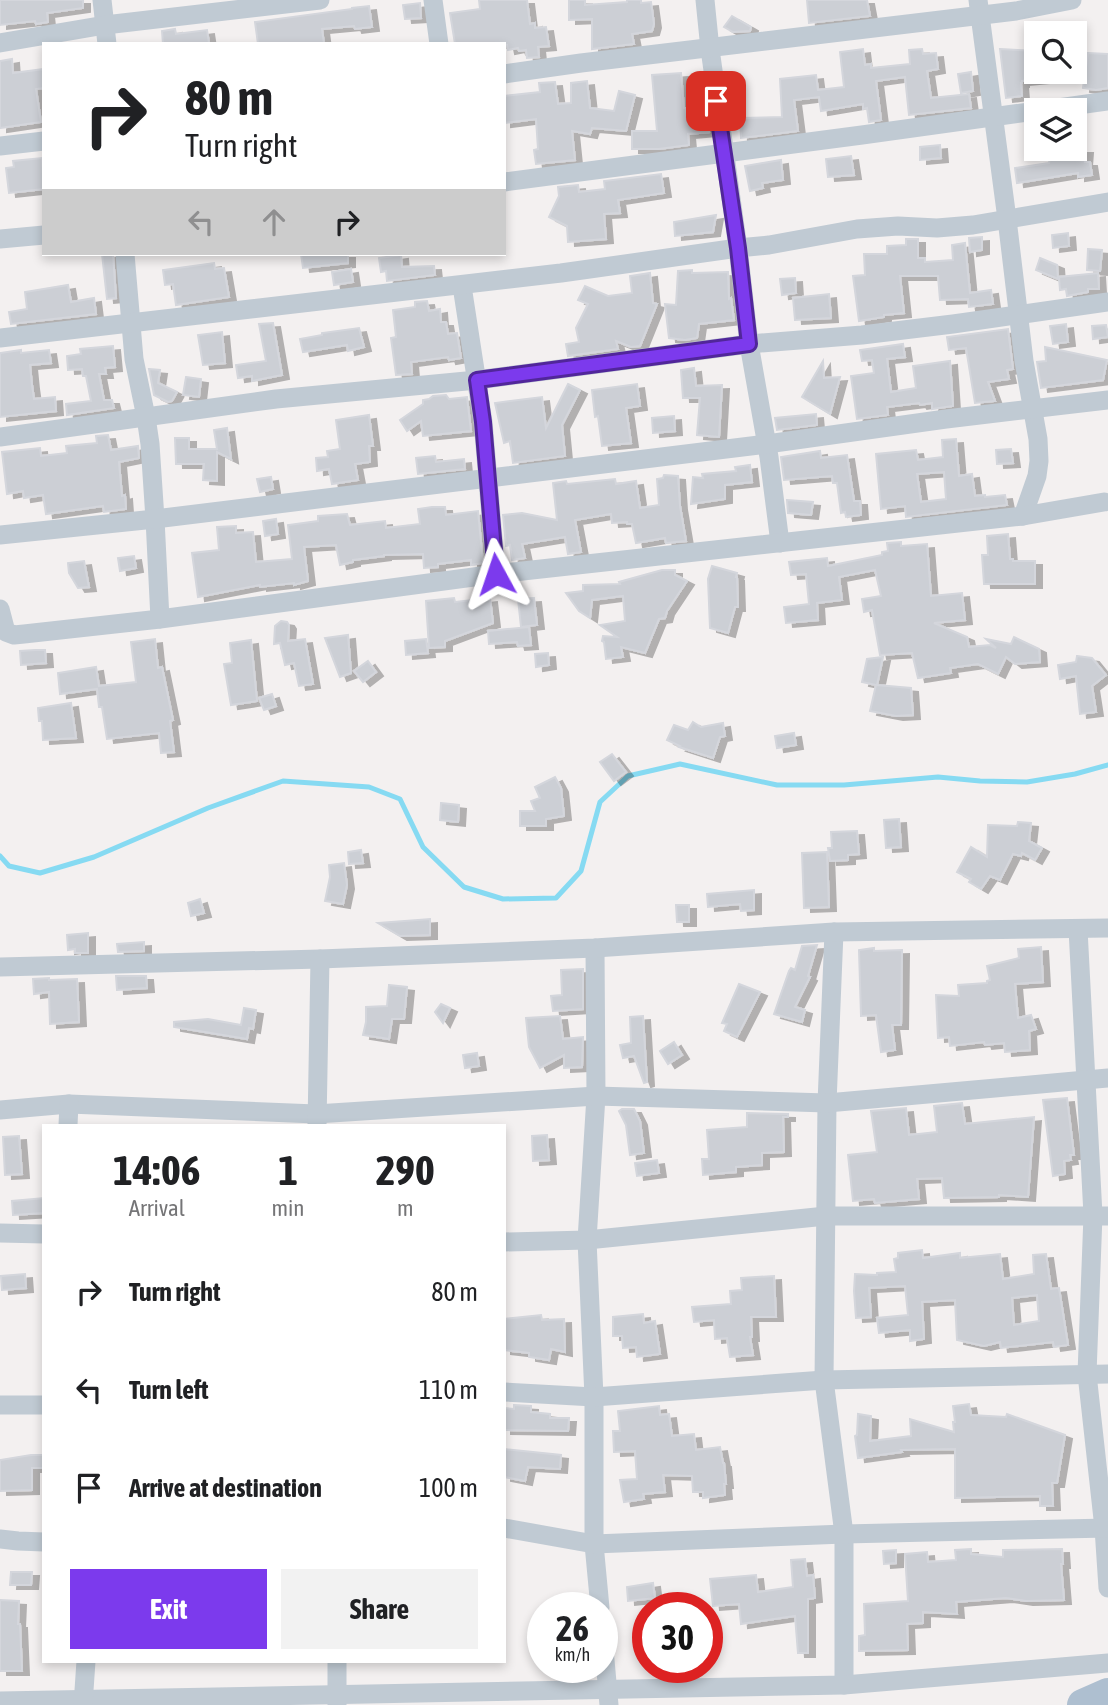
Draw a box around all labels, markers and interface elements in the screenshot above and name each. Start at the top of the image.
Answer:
map controls [1024,21,1087,161]
button: search [1024,21,1087,84]
text: 80 m [185,69,273,125]
icon: right [70,70,161,161]
pin [686,71,746,131]
icon: arrive [697,82,735,120]
button: layers [1024,98,1087,161]
text: Turn right [185,127,298,164]
icon: left [182,203,220,241]
icon: ahead [255,203,293,241]
icon: right [328,203,366,241]
position arrow [459,537,533,611]
text: 14:06 [113,1146,200,1194]
text: 1 [278,1146,298,1194]
text: 290 [376,1146,435,1194]
text: Arrival [129,1195,185,1221]
text: min [272,1195,305,1221]
text: m [397,1195,414,1221]
icon: right [70,1273,108,1311]
text: Turn right [129,1277,220,1307]
text: 80 m [431,1277,478,1307]
icon: left [70,1371,108,1409]
text: Turn left [129,1375,209,1405]
text: 110 m [419,1375,478,1405]
icon: arrive [70,1469,108,1507]
text: Arrive at destination [129,1473,322,1503]
text: 100 m [419,1473,478,1503]
button: Exit [70,1569,267,1649]
button: Share [281,1569,478,1649]
speed limit sign: 30 [632,1592,723,1683]
text: 26 [556,1608,589,1648]
text: km/h [555,1644,590,1665]

